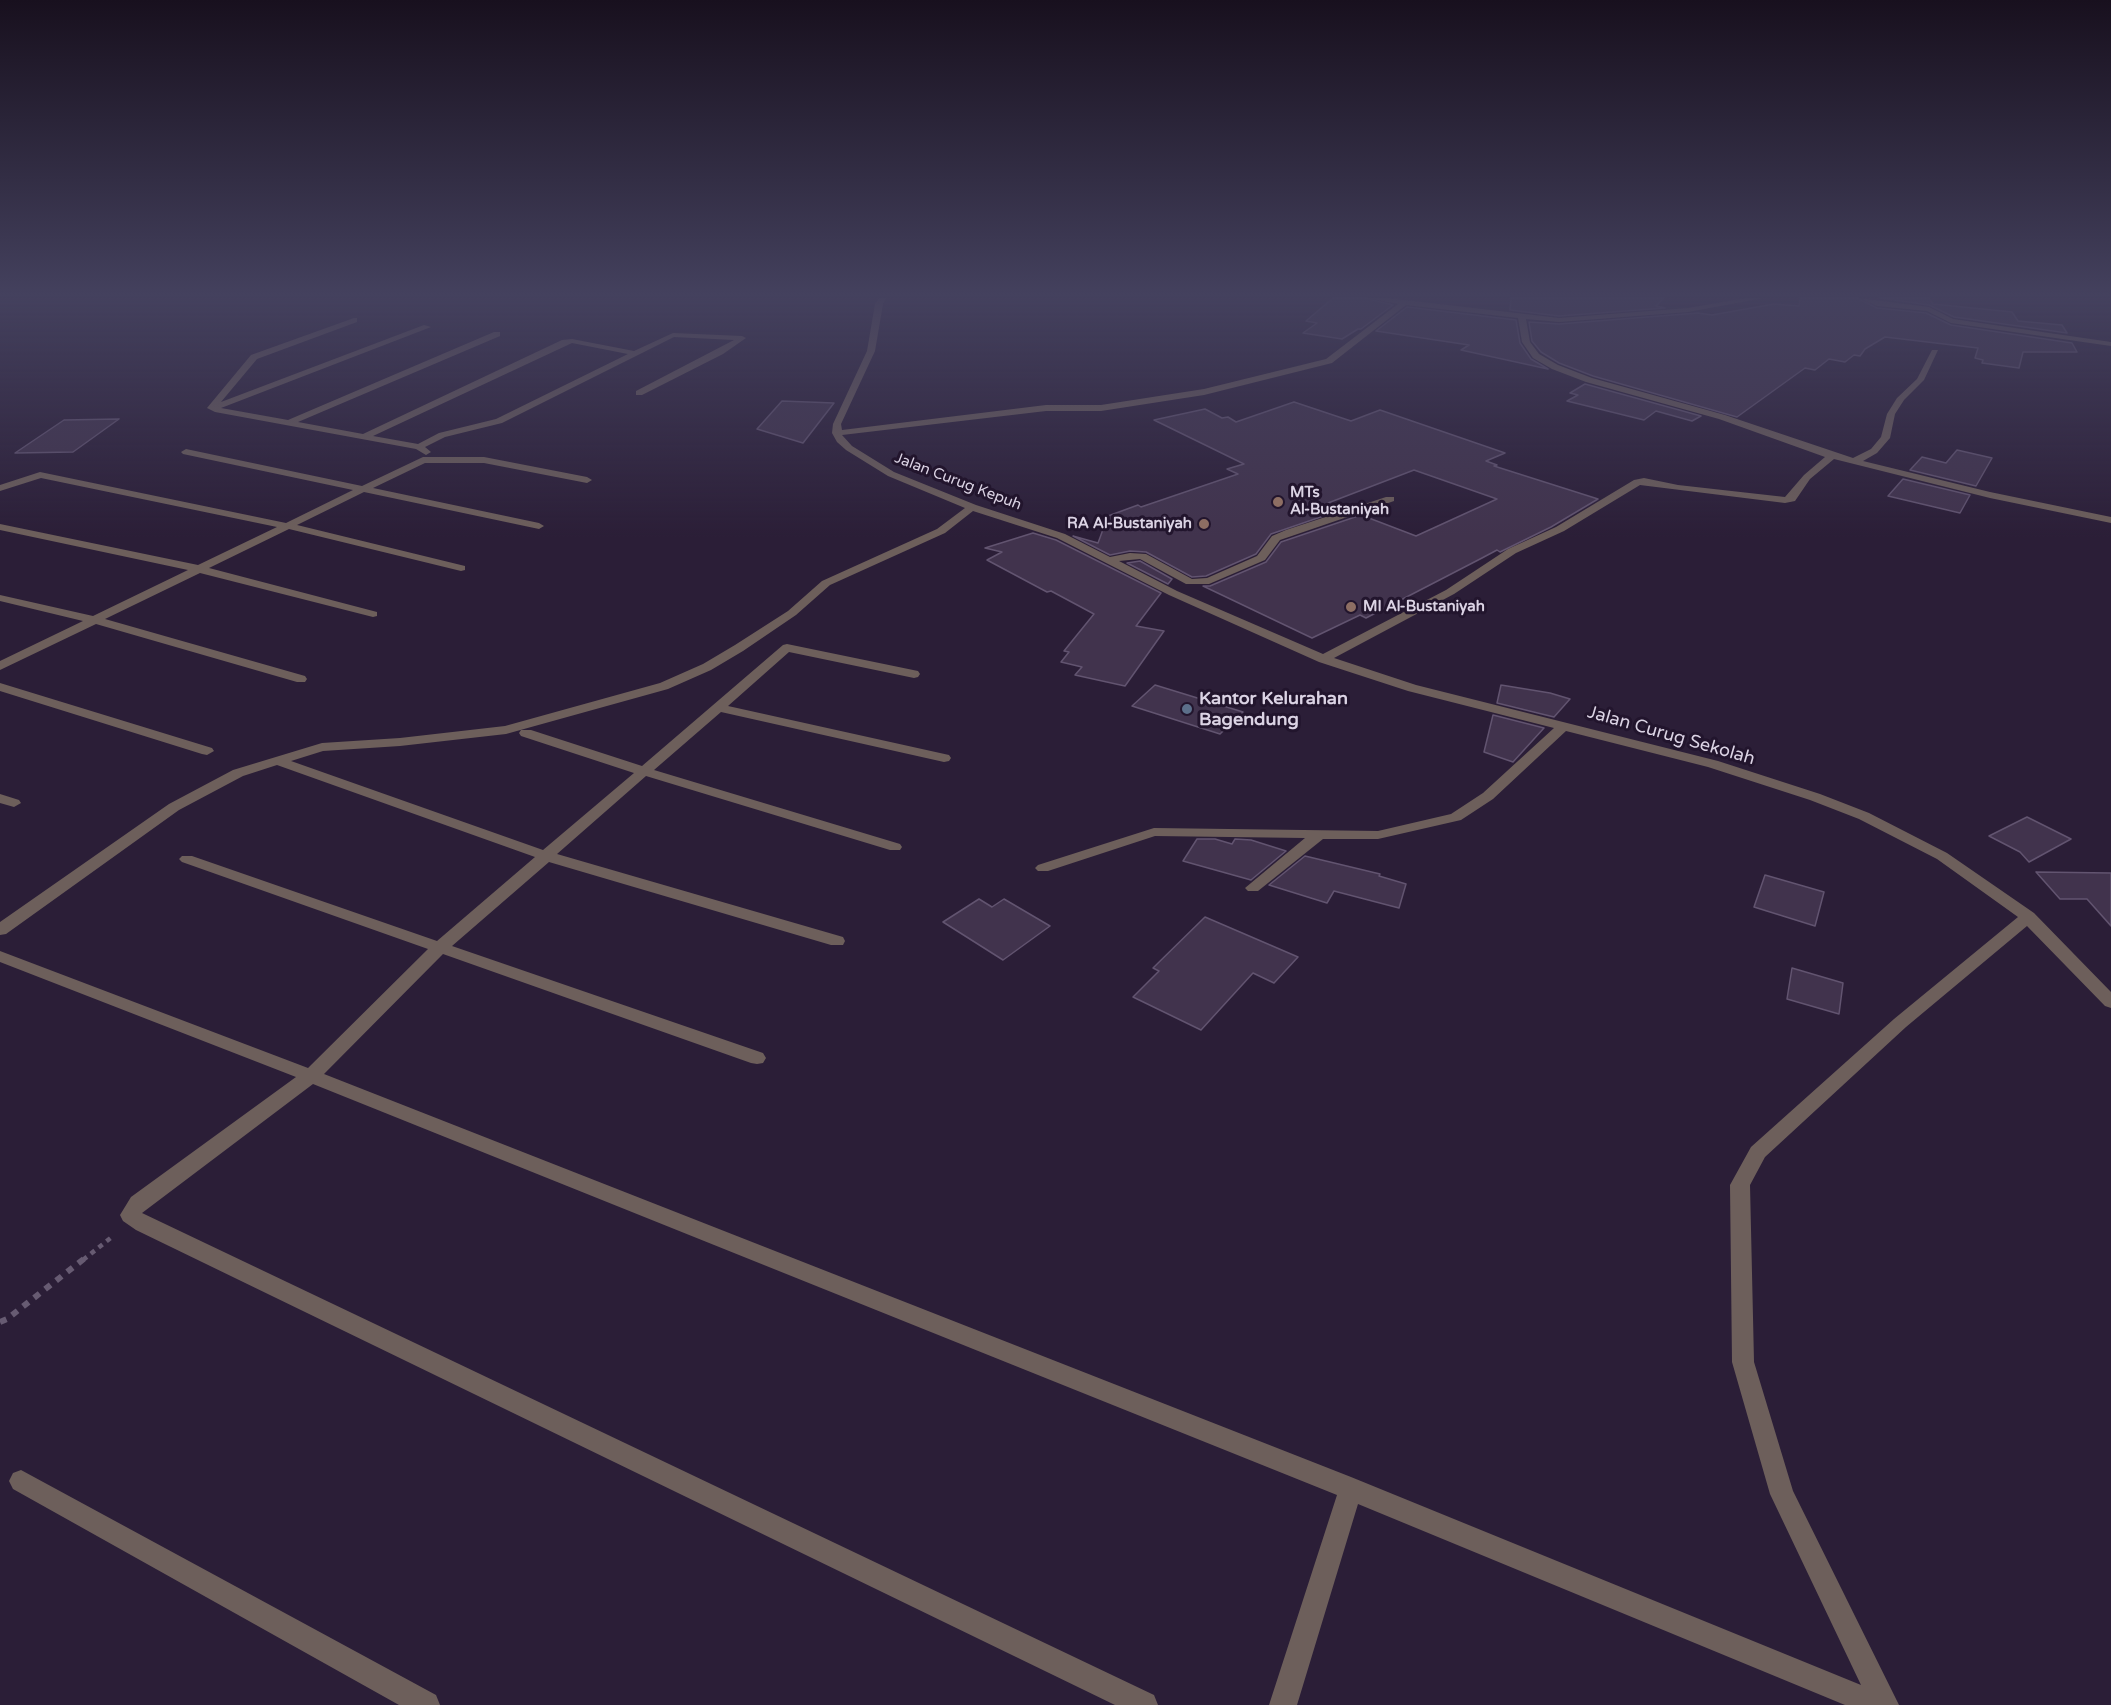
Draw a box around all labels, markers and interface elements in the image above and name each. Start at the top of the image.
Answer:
street label: Jalan Curug Kepuh [892,449,1024,515]
place label: MTs Al-Bustaniyah [1290,484,1389,519]
marker: MTs Al-Bustaniyah [1271,495,1285,509]
place label: RA Al-Bustaniyah [1067,515,1192,533]
marker: RA Al-Bustaniyah [1197,517,1211,531]
place label: MI Al-Bustaniyah [1363,598,1485,616]
marker: MI Al-Bustaniyah [1344,600,1358,614]
place label: Kantor Kelurahan Bagendung [1199,688,1348,730]
marker: Kantor Kelurahan Bagendung [1180,702,1194,716]
street label: Jalan Curug Sekolah [1585,702,1757,770]

